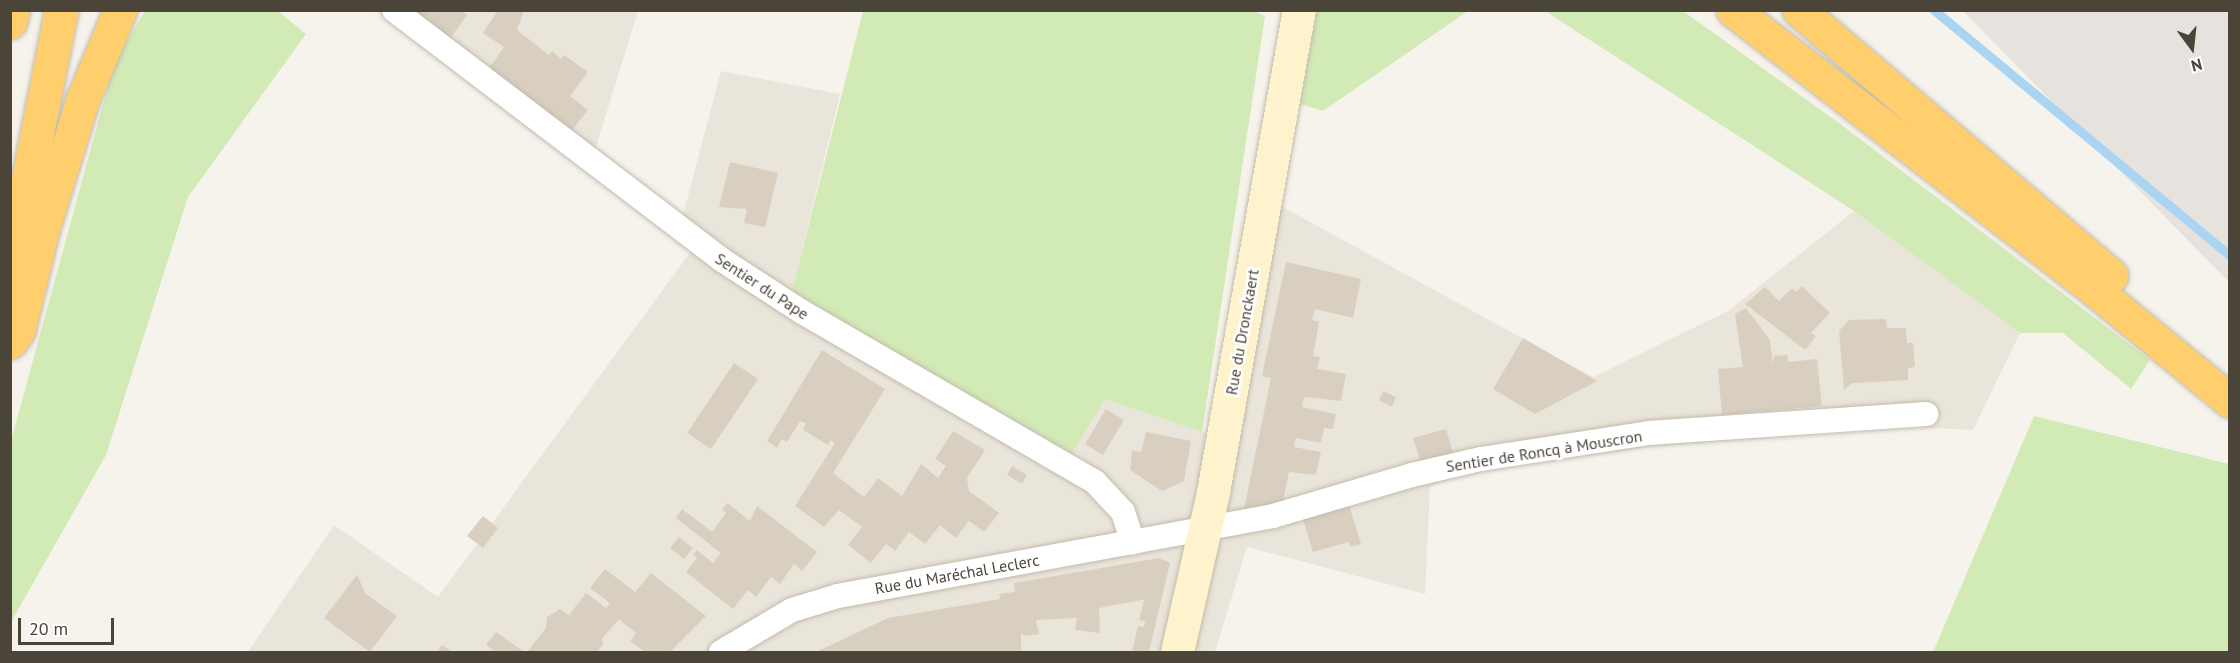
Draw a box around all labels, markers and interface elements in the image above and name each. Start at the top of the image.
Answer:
north arrow [2162,18,2222,78]
text: N [2189,54,2204,76]
street label: Sentier du Pape [712,249,812,323]
street label: Rue du Dronckaert [1221,268,1263,396]
street label: Sentier de Roncq à Mouscron [1444,426,1644,476]
street label: Rue du Maréchal Leclerc [873,550,1041,598]
scale bar [21,606,117,644]
text: 20 m [29,617,68,640]

